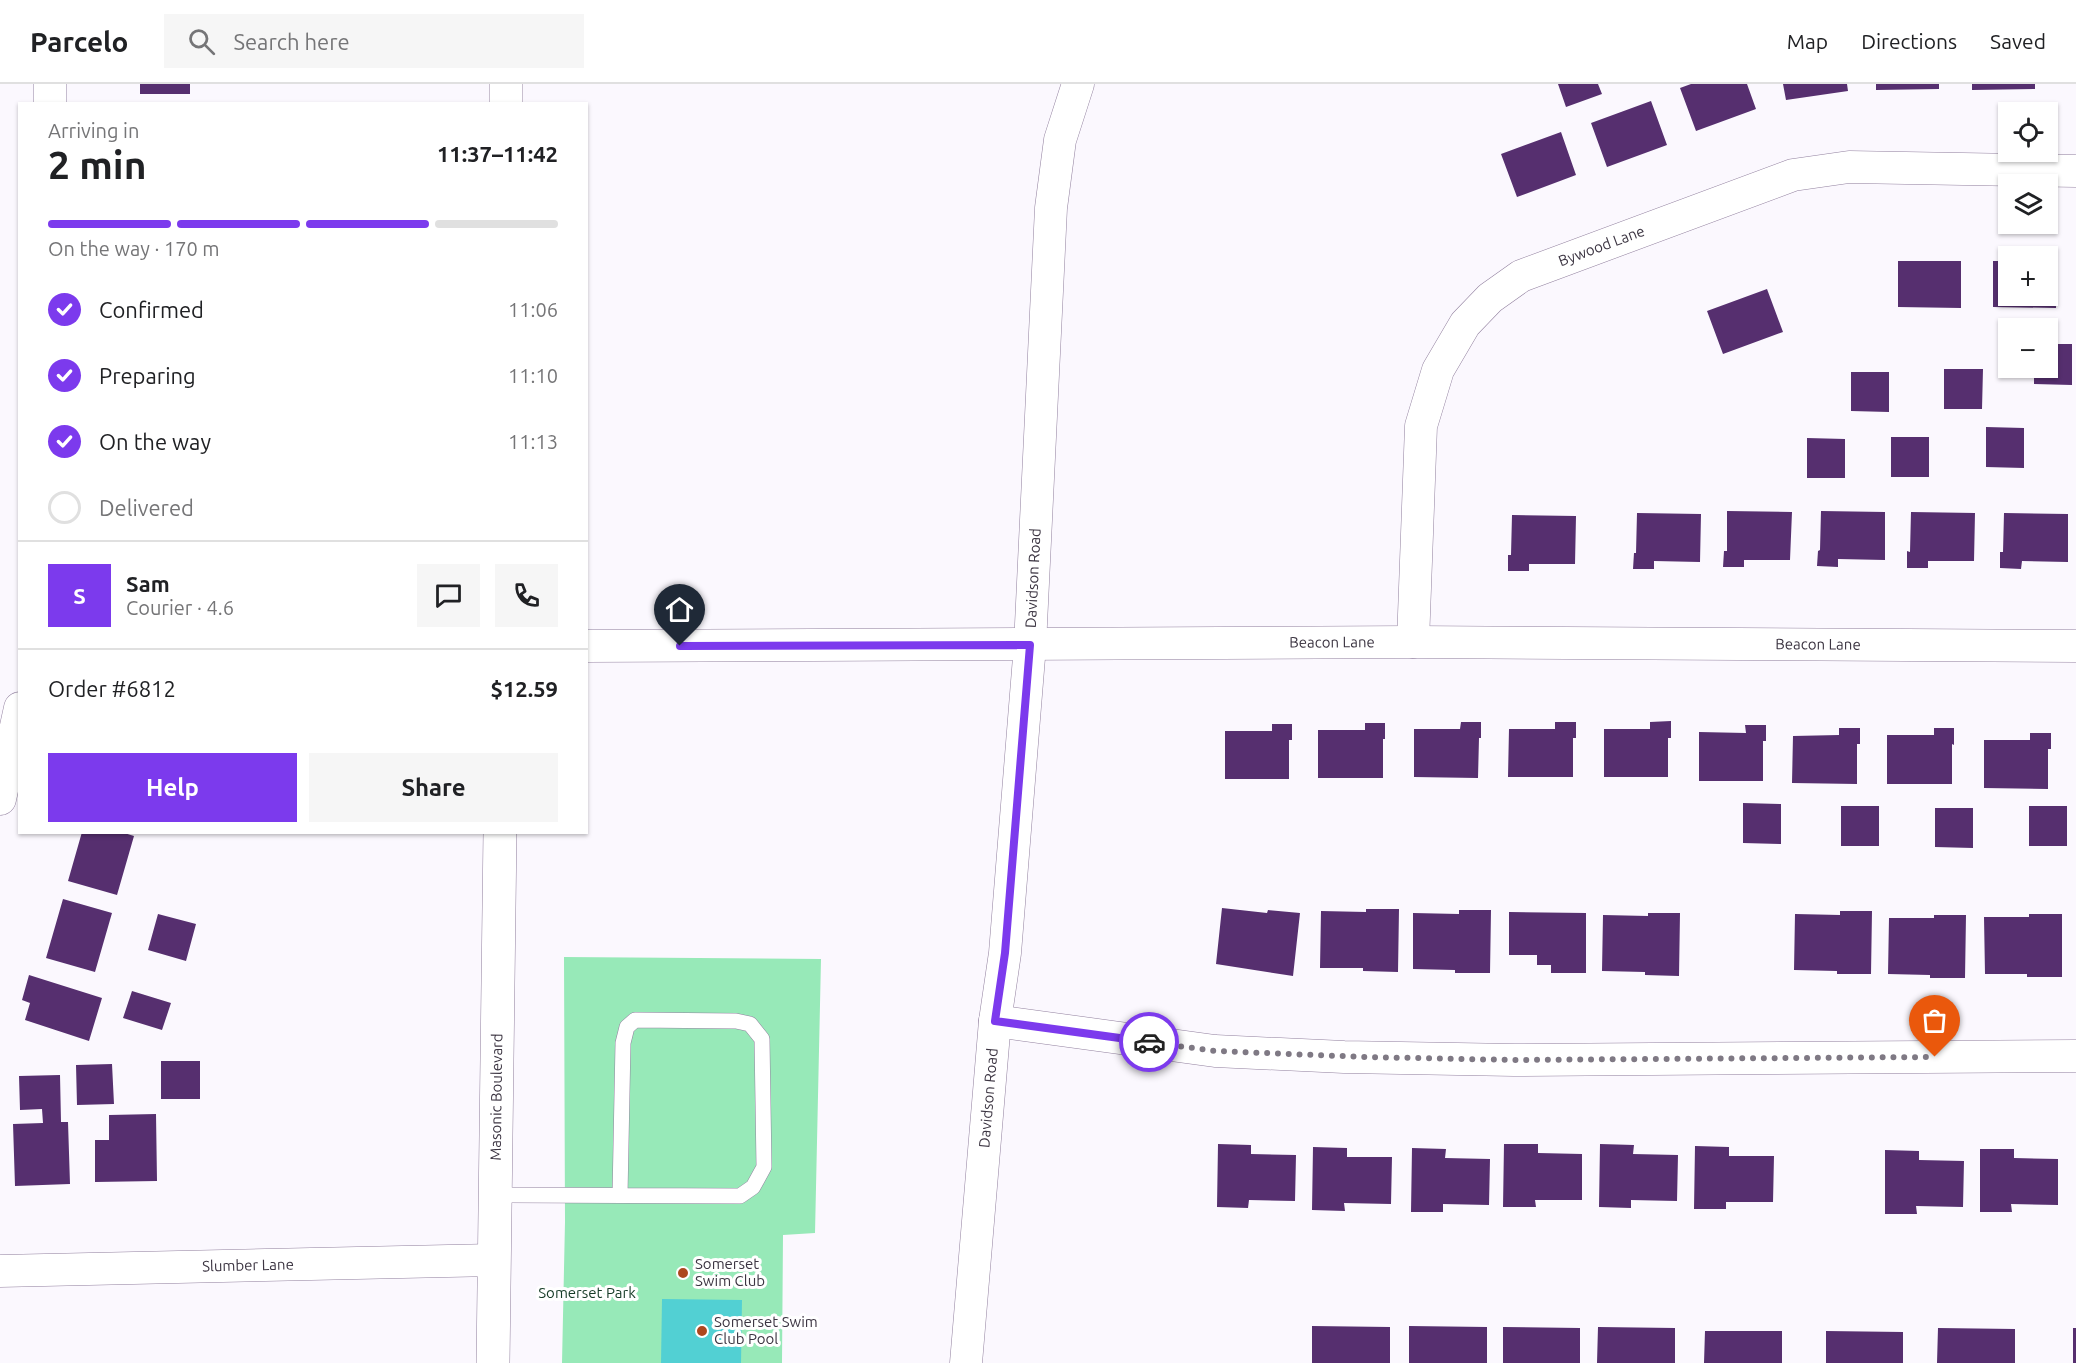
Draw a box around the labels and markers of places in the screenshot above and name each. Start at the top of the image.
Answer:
pin [654,584,705,646]
pin [1909,995,1960,1057]
place label: Somerset Swim Club [695,1255,765,1289]
marker: Somerset Swim Club [676,1266,690,1280]
place label: Somerset Swim Club Pool [714,1313,818,1347]
marker: Somerset Swim Club Pool [695,1324,709,1338]

